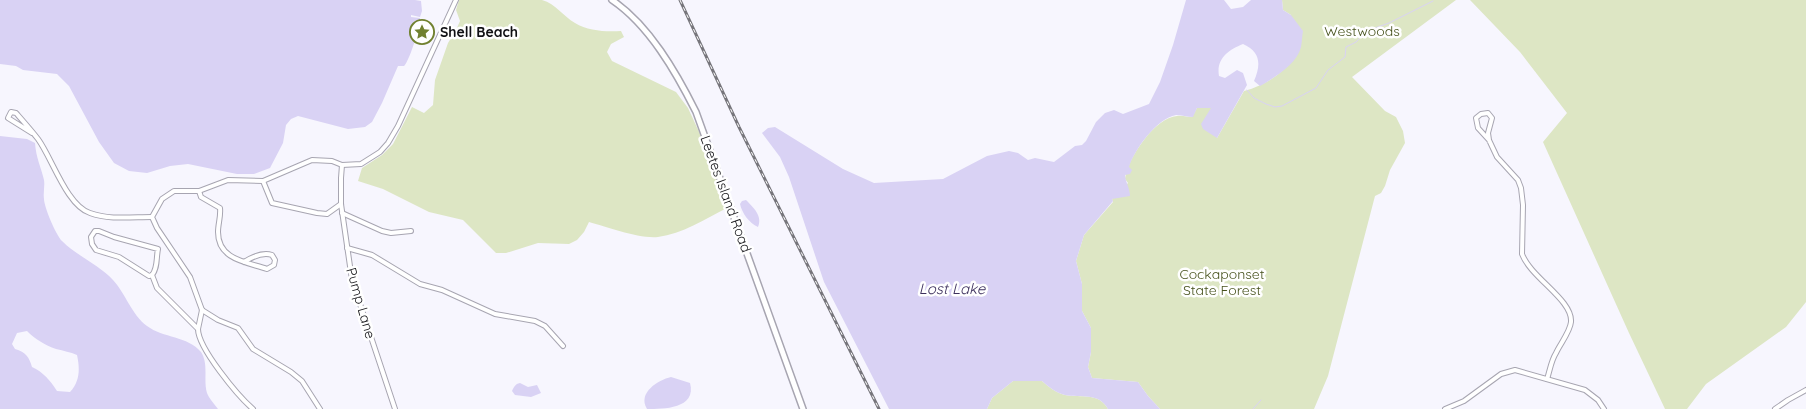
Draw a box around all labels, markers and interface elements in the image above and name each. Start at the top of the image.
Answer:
place icon: Shell Beach [409,19,435,45]
park label: Westwoods [1324,22,1400,40]
place label: Shell Beach [440,23,518,41]
street label: Leetes Island Road [696,133,756,255]
street label: Pump Lane [342,265,380,341]
park label: Cockaponset State Forest [1179,265,1265,299]
water label: Lost Lake [919,279,986,298]

